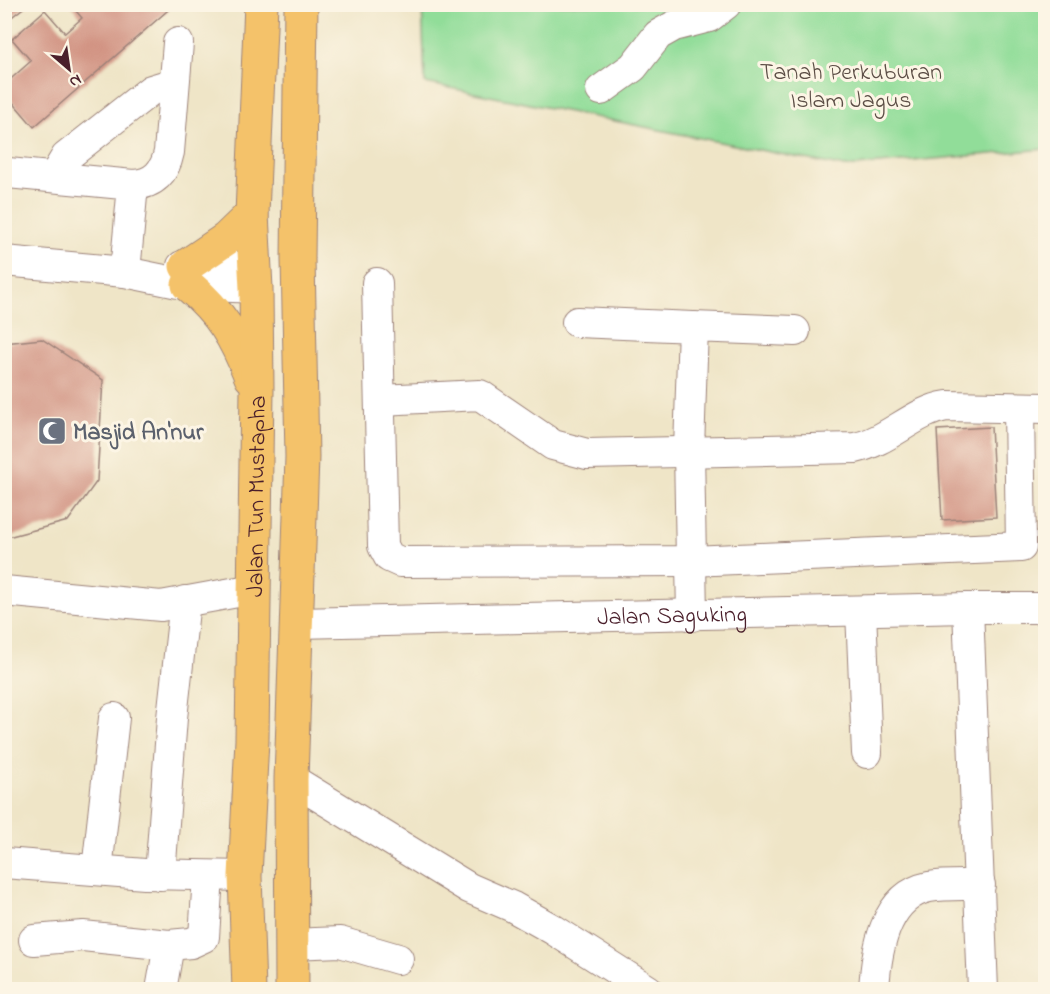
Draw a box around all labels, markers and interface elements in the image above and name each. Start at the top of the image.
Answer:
north arrow [39,39,99,99]
park label: Tanah Perkuburan Islam Jagus [760,56,942,119]
text: N [65,67,86,94]
street label: Jalan Tun Mustapha [239,395,277,597]
mosque icon: Masjid An'nur [36,415,68,447]
place label: Masjid An'nur [73,416,204,451]
street label: Jalan Saguking [597,598,747,636]

